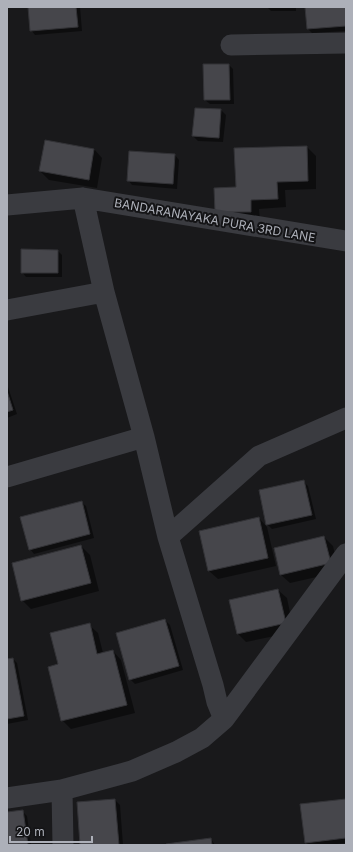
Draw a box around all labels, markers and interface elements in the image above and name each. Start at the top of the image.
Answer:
street label: BANDARANAYAKA PURA 3RD LANE [113,195,317,245]
scale bar [10,818,92,844]
text: 20 m [16,824,45,839]

